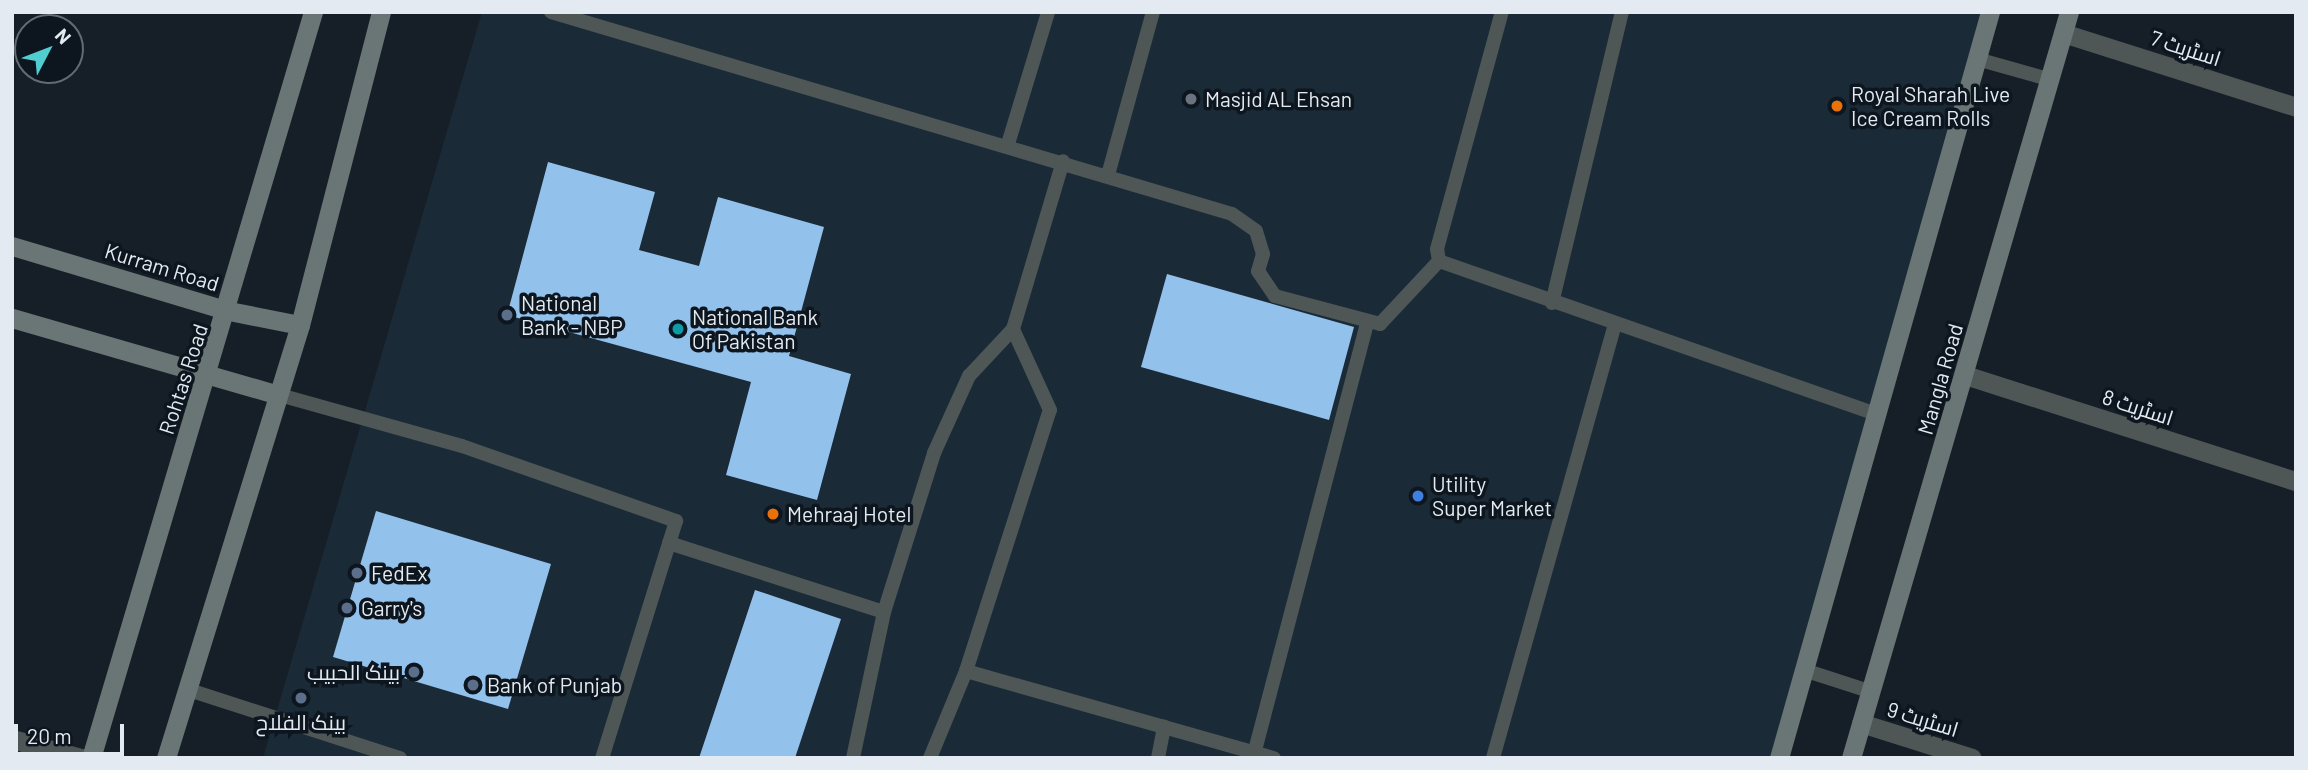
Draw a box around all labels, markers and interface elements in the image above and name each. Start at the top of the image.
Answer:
north arrow [14,14,84,84]
text: N [51,24,76,48]
street label: اسٹریٹ 7 [2148,25,2224,71]
place label: Royal Sharah Live Ice Cream Rolls [1851,81,2010,131]
place label: Masjid AL Ehsan [1205,86,1352,112]
marker: Masjid AL Ehsan [1183,91,1199,107]
marker: Royal Sharah Live Ice Cream Rolls [1829,98,1845,114]
street label: Kurram Road [102,238,222,296]
place label: National Bank - NBP [521,290,623,340]
place label: National Bank Of Pakistan [692,304,818,354]
marker: National Bank - NBP [499,307,515,323]
street label: Mangla Road [1912,320,1968,438]
street label: Rohtas Road [153,321,213,437]
marker: National Bank Of Pakistan [670,321,686,337]
street label: اسٹریٹ 8 [2099,384,2177,430]
place label: Utility Super Market [1432,471,1552,521]
marker: Utility Super Market [1410,488,1426,504]
place label: Mehraaj Hotel [787,501,911,527]
marker: Mehraaj Hotel [765,506,781,522]
place label: FedEx [371,560,427,586]
marker: FedEx [349,565,365,581]
place label: Garry's [361,595,422,621]
marker: Garry's [339,600,355,616]
place label: بينک الحبيب [307,659,400,685]
marker: بينک الحبيب [406,664,422,680]
place label: Bank of Punjab [487,672,622,698]
marker: Bank of Punjab [465,677,481,693]
marker: بینک الفلاح [293,690,309,706]
street label: اسٹریٹ 9 [1884,696,1962,742]
place label: بینک الفلاح [256,709,346,735]
scale bar [18,710,128,754]
text: 20 m [27,723,72,748]

